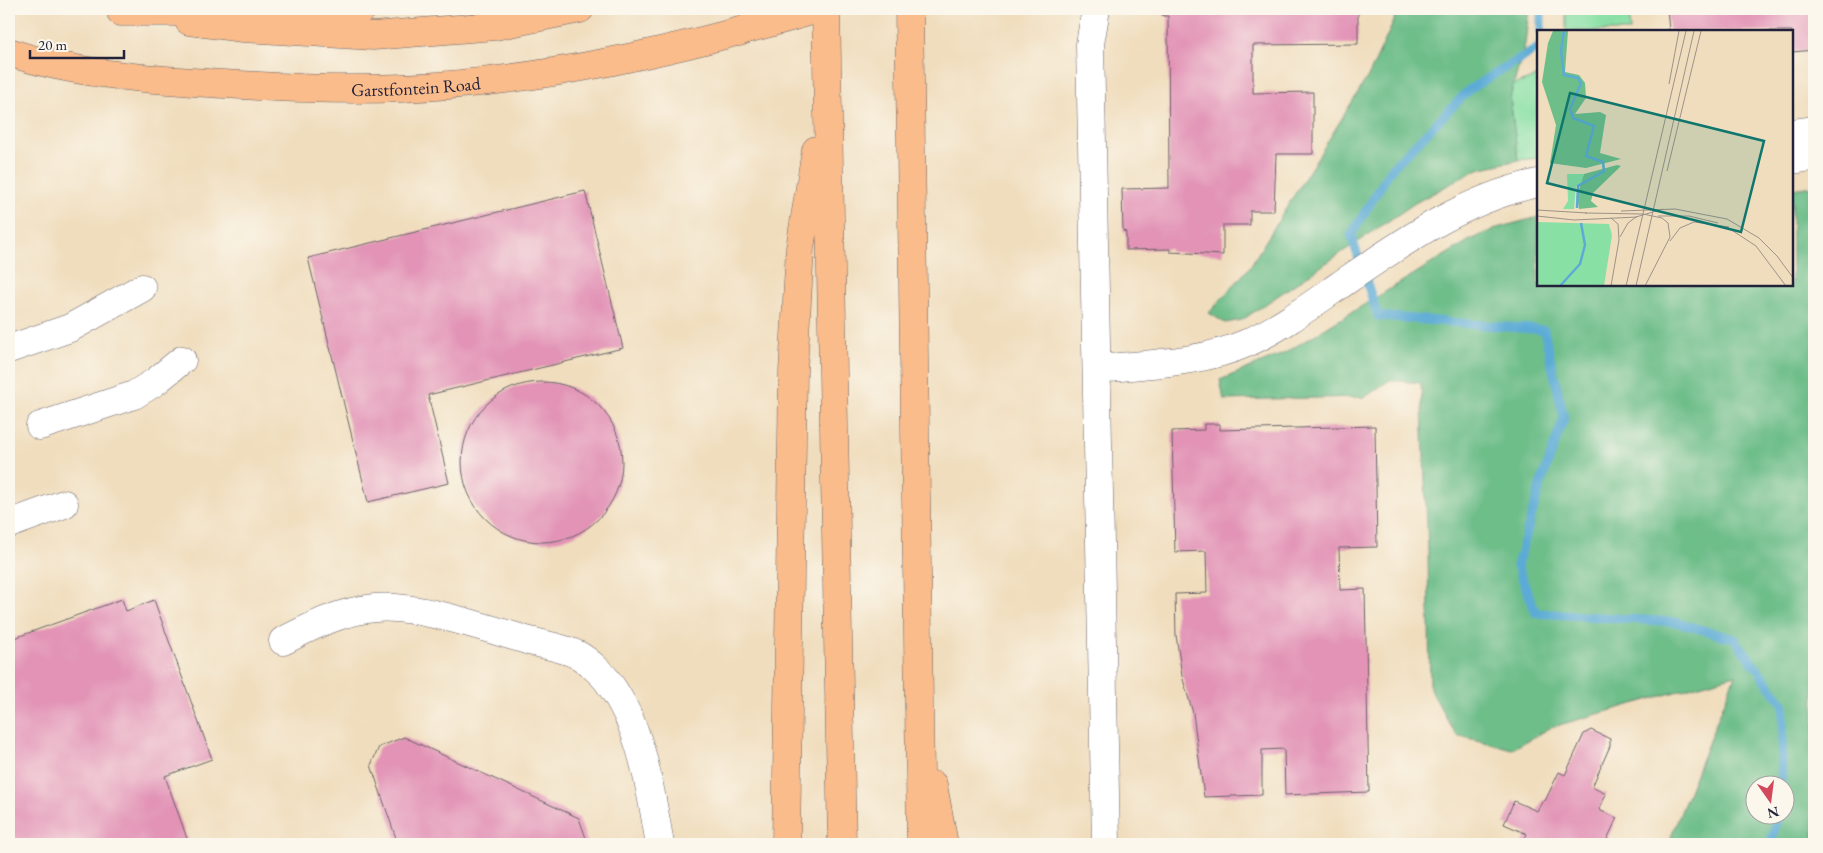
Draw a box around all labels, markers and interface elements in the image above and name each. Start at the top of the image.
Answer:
scale bar [30,28,124,60]
inset map [1537,30,1793,286]
text: 20 m [38,35,67,54]
street label: Garstfontein Road [351,70,482,101]
north arrow [1746,776,1796,826]
text: N [1765,803,1781,823]

